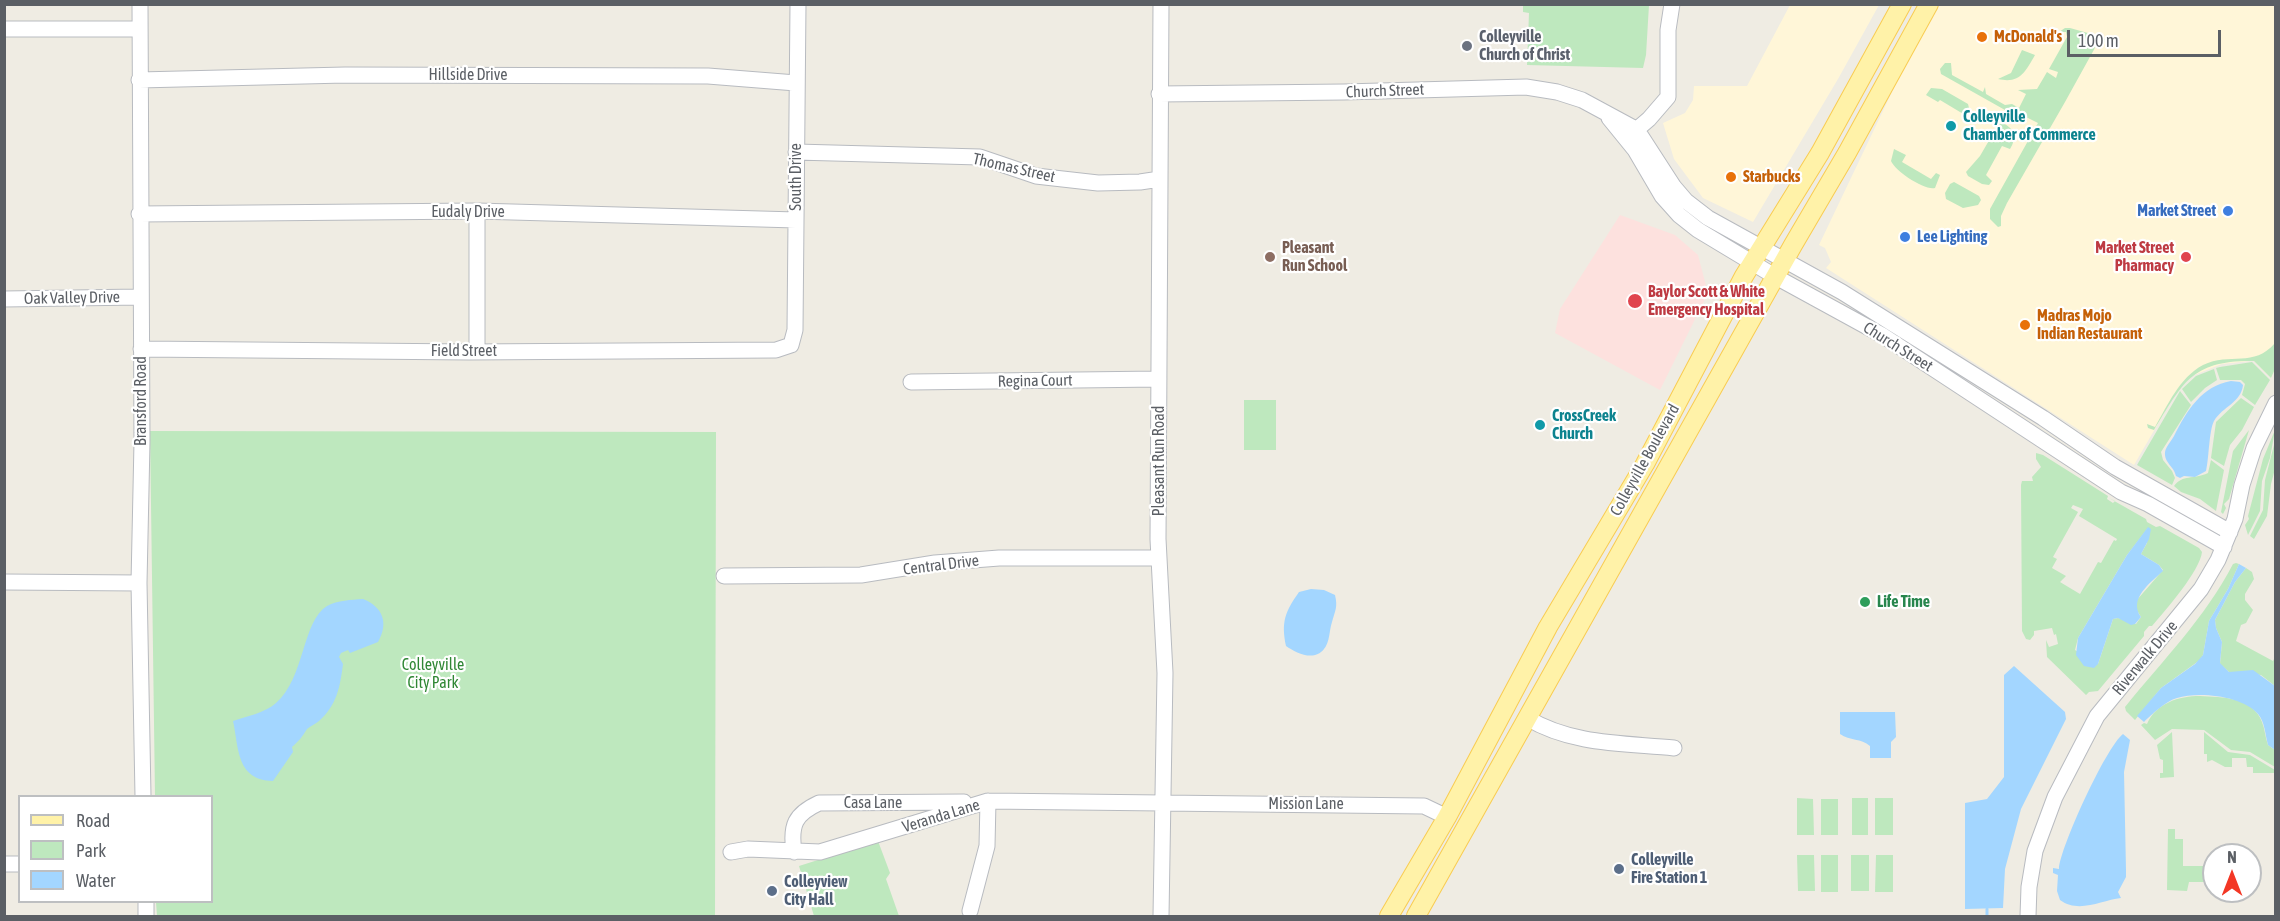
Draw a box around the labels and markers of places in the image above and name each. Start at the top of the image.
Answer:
place label: Colleyville Church of Christ [1479,27,1570,65]
place label: McDonald's [1994,27,2062,47]
marker: McDonald's [1975,30,1989,44]
marker: Colleyville Church of Christ [1460,39,1474,53]
place label: Colleyville Chamber of Commerce [1963,107,2096,145]
marker: Colleyville Chamber of Commerce [1944,119,1958,133]
place label: Starbucks [1743,167,1800,187]
marker: Starbucks [1724,170,1738,184]
place label: Market Street [2137,201,2216,221]
marker: Market Street [2221,204,2235,218]
place label: Lee Lighting [1917,227,1987,247]
marker: Lee Lighting [1898,230,1912,244]
place label: Pleasant Run School [1282,238,1347,276]
place label: Market Street Pharmacy [2095,238,2174,276]
marker: Pleasant Run School [1263,250,1277,264]
marker: Market Street Pharmacy [2179,250,2193,264]
place label: Baylor Scott & White Emergency Hospital [1648,282,1765,320]
marker: Baylor Scott & White Emergency Hospital [1626,292,1644,310]
place label: Madras Mojo Indian Restaurant [2037,306,2142,344]
marker: Madras Mojo Indian Restaurant [2018,318,2032,332]
place label: CrossCreek Church [1552,406,1616,444]
marker: CrossCreek Church [1533,418,1547,432]
place label: Life Time [1877,592,1930,612]
marker: Life Time [1858,595,1872,609]
place label: Colleyville Fire Station 1 [1631,850,1707,888]
marker: Colleyville Fire Station 1 [1612,862,1626,876]
place label: Colleyview City Hall [784,872,848,910]
marker: Colleyview City Hall [765,884,779,898]

